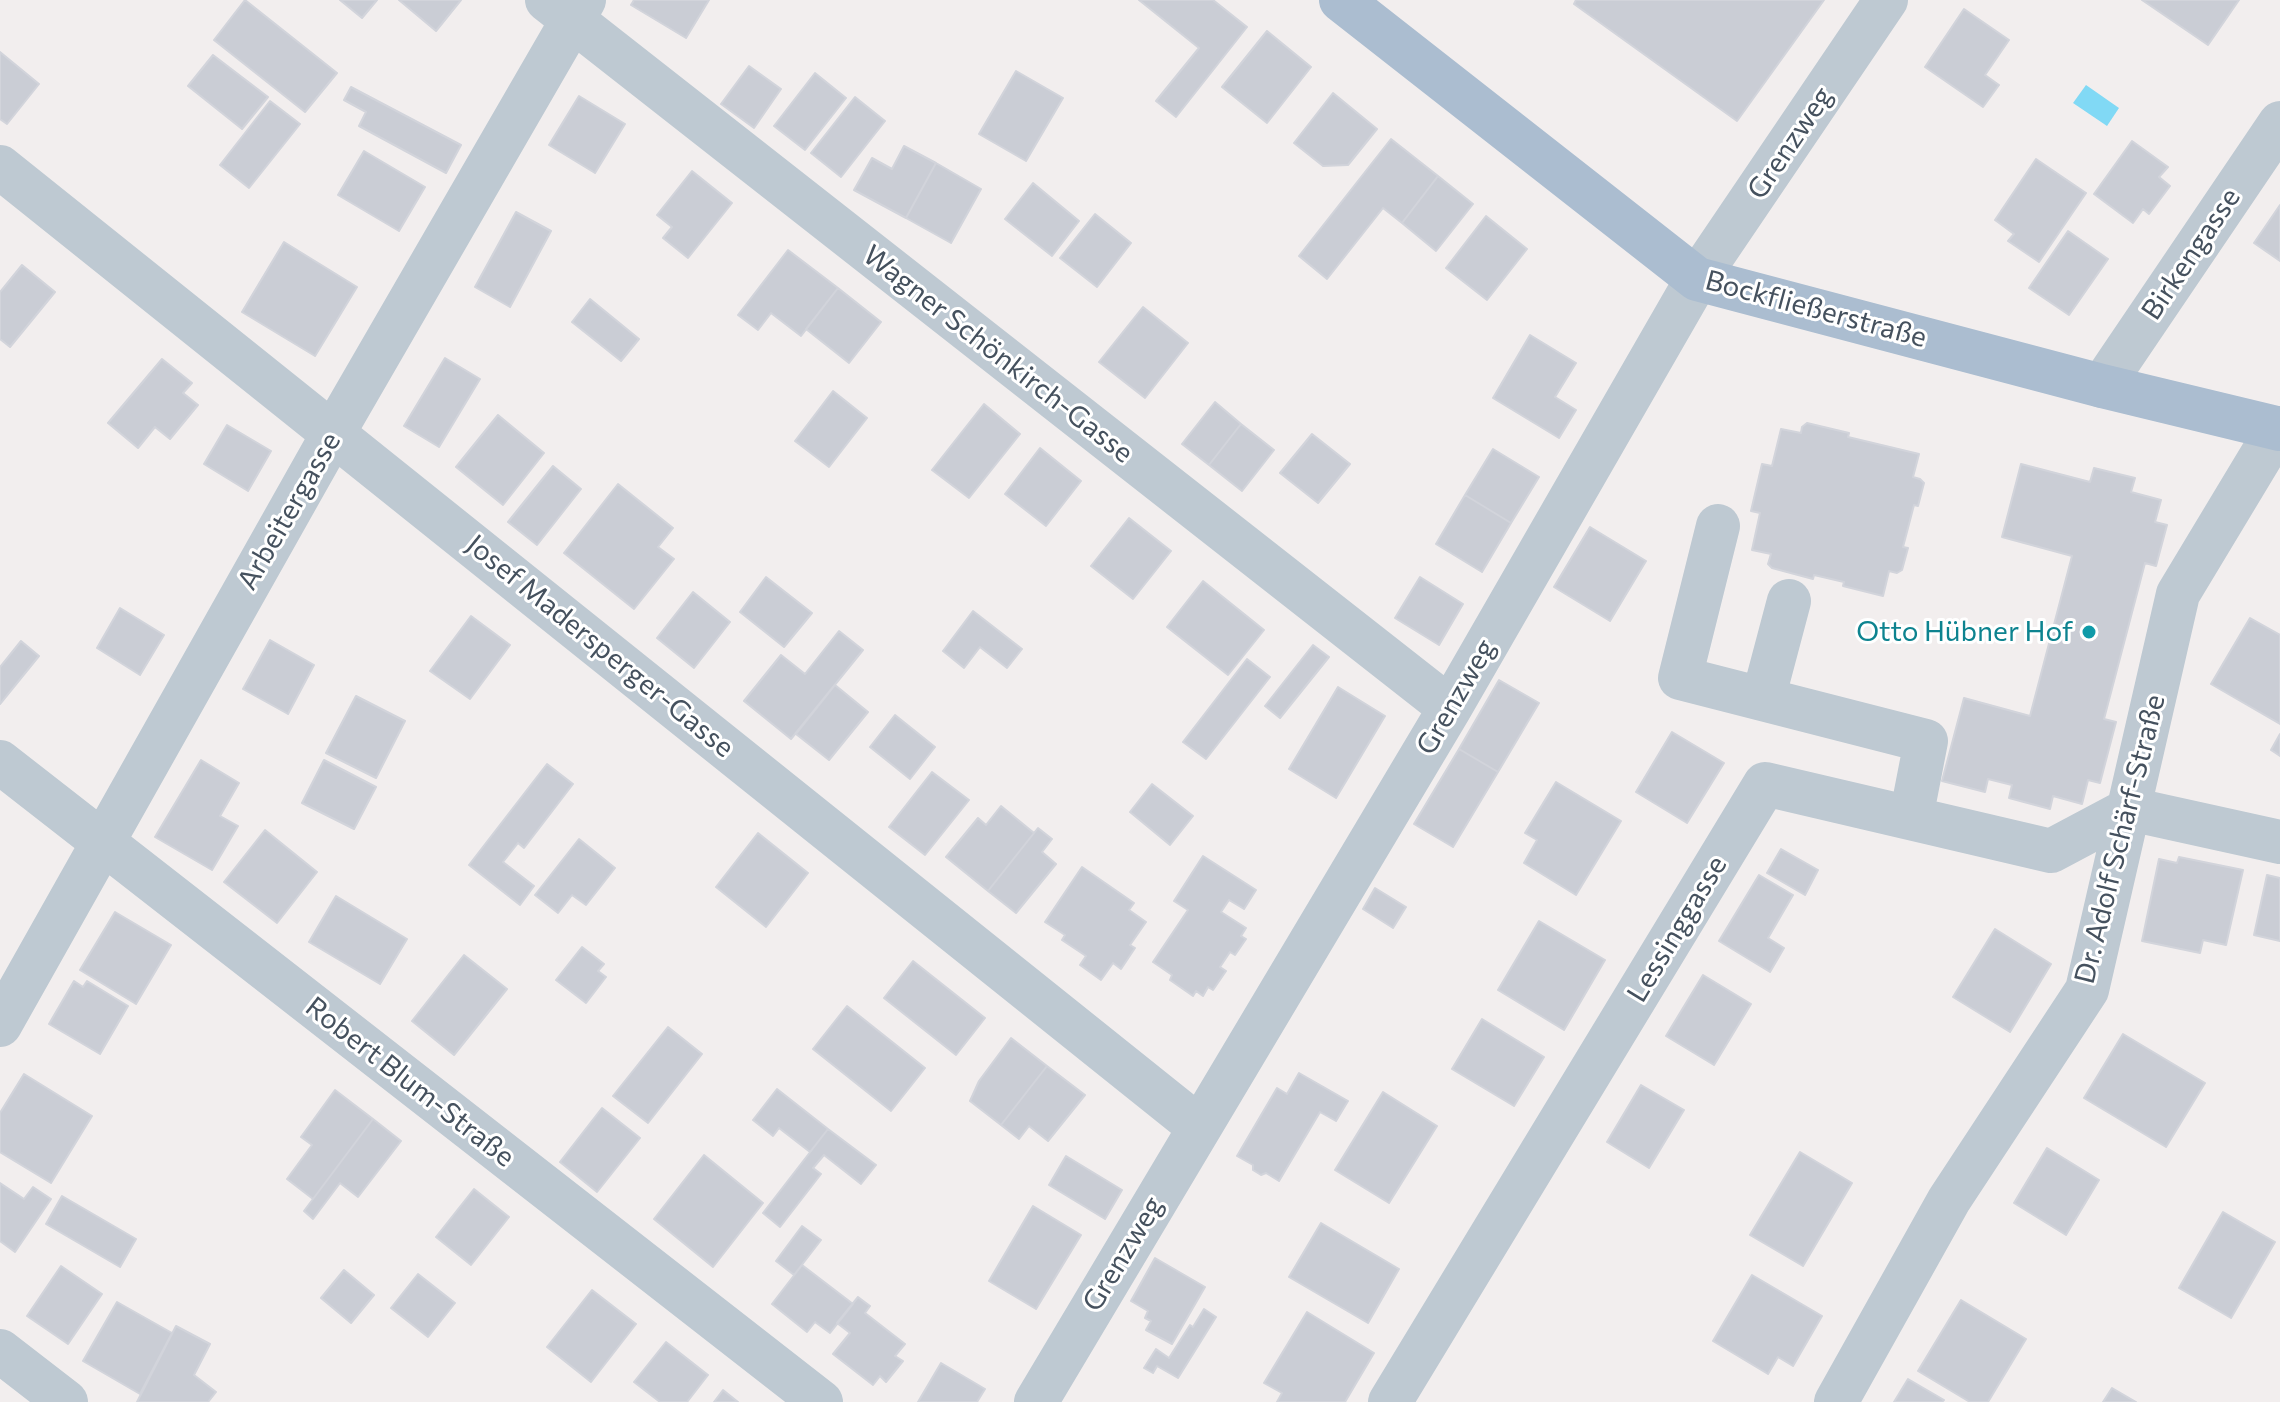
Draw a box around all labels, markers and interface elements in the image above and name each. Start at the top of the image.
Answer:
street label: Grenzweg [1740,81,1840,205]
street label: Birkengasse [2135,182,2247,326]
street label: Wagner Schönkirch-Gasse [856,238,1140,470]
street label: Bockfließerstraße [1702,263,1930,355]
street label: Arbeitergasse [230,426,348,596]
street label: Josef Madersperger-Gasse [459,528,741,764]
place label: Otto Hübner Hof [1856,615,2073,649]
marker: Otto Hübner Hof [2080,623,2098,641]
street label: Grenzweg [1409,633,1503,761]
street label: Dr. Adolf Schärf-Straße [2068,691,2172,987]
street label: Lessinggasse [1620,850,1734,1008]
street label: Robert Blum-Straße [299,990,521,1174]
street label: Grenzweg [1076,1191,1170,1317]

